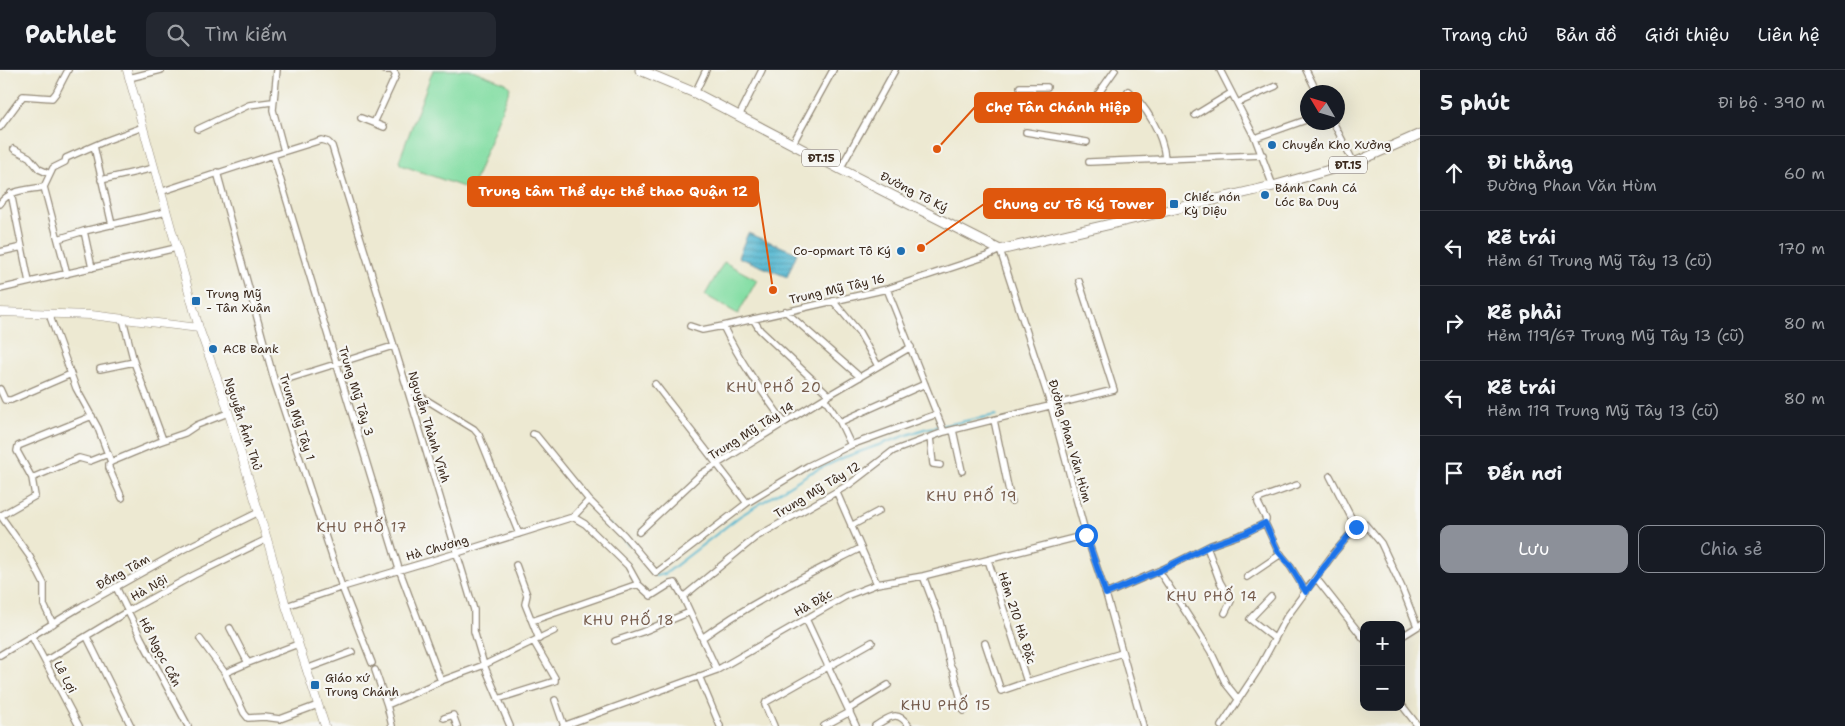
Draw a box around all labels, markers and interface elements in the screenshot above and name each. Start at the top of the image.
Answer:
search box [146,12,496,57]
text: Pathlet [25,19,116,51]
icon: search [164,21,192,49]
text: Tìm kiếm [204,22,287,47]
text: Trang chủ [1442,23,1528,47]
text: Bản đồ [1556,23,1617,47]
text: Giới thiệu [1645,23,1729,47]
text: Liên hệ [1757,23,1820,47]
north arrow [1300,85,1345,130]
text: 5 phút [1440,89,1510,117]
text: Đi bộ · 390 m [1718,92,1825,113]
callout: Chợ Tân Chánh Hiệp [975,93,1141,122]
text: Chợ Tân Chánh Hiệp [985,98,1131,116]
place label: Chuyển Kho Xưởng [1282,137,1391,153]
marker: Chuyển Kho Xưởng [1266,139,1278,151]
road number: ĐT.15 [802,150,840,166]
text: Đi thẳng [1487,150,1573,175]
road number: ĐT.15 [1329,156,1367,174]
icon: ahead [1440,159,1468,187]
text: 60 m [1784,163,1825,184]
street label: Đường Tô Ký [877,168,951,216]
text: Đường Phan Văn Hùm [1487,175,1657,196]
callout: Trung tâm Thể dục thể thao Quận 12 [468,177,758,206]
place label: Bánh Canh Cá Lóc Ba Duy [1275,180,1357,210]
text: Trung tâm Thể dục thể thao Quận 12 [478,182,748,200]
callout: Chung cư Tô Ký Tower [984,189,1165,218]
place label: Chiếc nón Kỳ Diệu [1184,189,1240,219]
marker: Bánh Canh Cá Lóc Ba Duy [1259,189,1271,201]
text: Chung cư Tô Ký Tower [994,195,1155,213]
marker: Chiếc nón Kỳ Diệu [1168,198,1180,210]
text: Rẽ trái [1487,225,1556,250]
icon: left [1440,234,1468,262]
text: 170 m [1778,238,1825,259]
place label: Co-opmart Tô Ký [793,243,891,259]
marker: Co-opmart Tô Ký [895,245,907,257]
text: Hẻm 61 Trung Mỹ Tây 13 (cũ) [1487,250,1712,271]
street label: Trung Mỹ Tây 16 [788,270,886,308]
place label: Trung Mỹ - Tân Xuân [206,286,271,316]
marker: Trung Mỹ - Tân Xuân [190,295,202,307]
text: Rẽ phải [1487,300,1562,325]
icon: right [1440,309,1468,337]
text: 80 m [1784,313,1825,334]
text: Hẻm 119/67 Trung Mỹ Tây 13 (cũ) [1487,325,1744,346]
place label: ACB Bank [223,341,279,357]
marker: ACB Bank [207,343,219,355]
street label: Trung Mỹ Tây 3 [335,344,377,438]
street label: Nguyễn Thành Vĩnh [404,369,454,485]
street label: Trung Mỹ Tây 1 [276,372,318,462]
street label: Nguyễn Ảnh Thủ [220,375,266,473]
text: Rẽ trái [1487,375,1556,400]
district label: KHU PHỐ 20 [726,376,822,396]
street label: Đường Phan Văn Hùm [1045,378,1095,504]
icon: left [1440,384,1468,412]
text: 80 m [1784,388,1825,409]
street label: Trung Mỹ Tây 14 [705,398,797,464]
text: Hẻm 119 Trung Mỹ Tây 13 (cũ) [1487,400,1719,421]
street label: Trung Mỹ Tây 12 [771,458,863,522]
icon: arrive [1440,459,1468,487]
text: Đến nơi [1487,461,1562,486]
district label: KHU PHỐ 19 [926,485,1018,505]
district label: KHU PHỐ 17 [316,516,408,536]
route end [1345,516,1368,539]
route start [1075,524,1098,547]
button: Lưu [1440,525,1628,573]
button: Chia sẻ [1638,525,1825,573]
street label: Hà Chương [404,531,470,565]
street label: Đồng Tâm [94,551,152,593]
street label: Hẻm 210 Hà Đặc [995,570,1039,666]
street label: Hà Nội [128,571,170,605]
district label: KHU PHỐ 14 [1166,585,1258,605]
street label: Hà Đặc [791,586,835,620]
district label: KHU PHỐ 18 [583,609,675,629]
street label: Hồ Ngọc Cẩn [135,615,185,689]
map controls [1360,621,1405,711]
button: + [1360,621,1405,666]
street label: Lê Lợi [50,658,80,696]
button: − [1360,666,1405,711]
place label: Giáo xứ Trung Chánh [325,670,399,700]
marker: Giáo xứ Trung Chánh [309,679,321,691]
district label: KHU PHỐ 15 [901,694,991,714]

